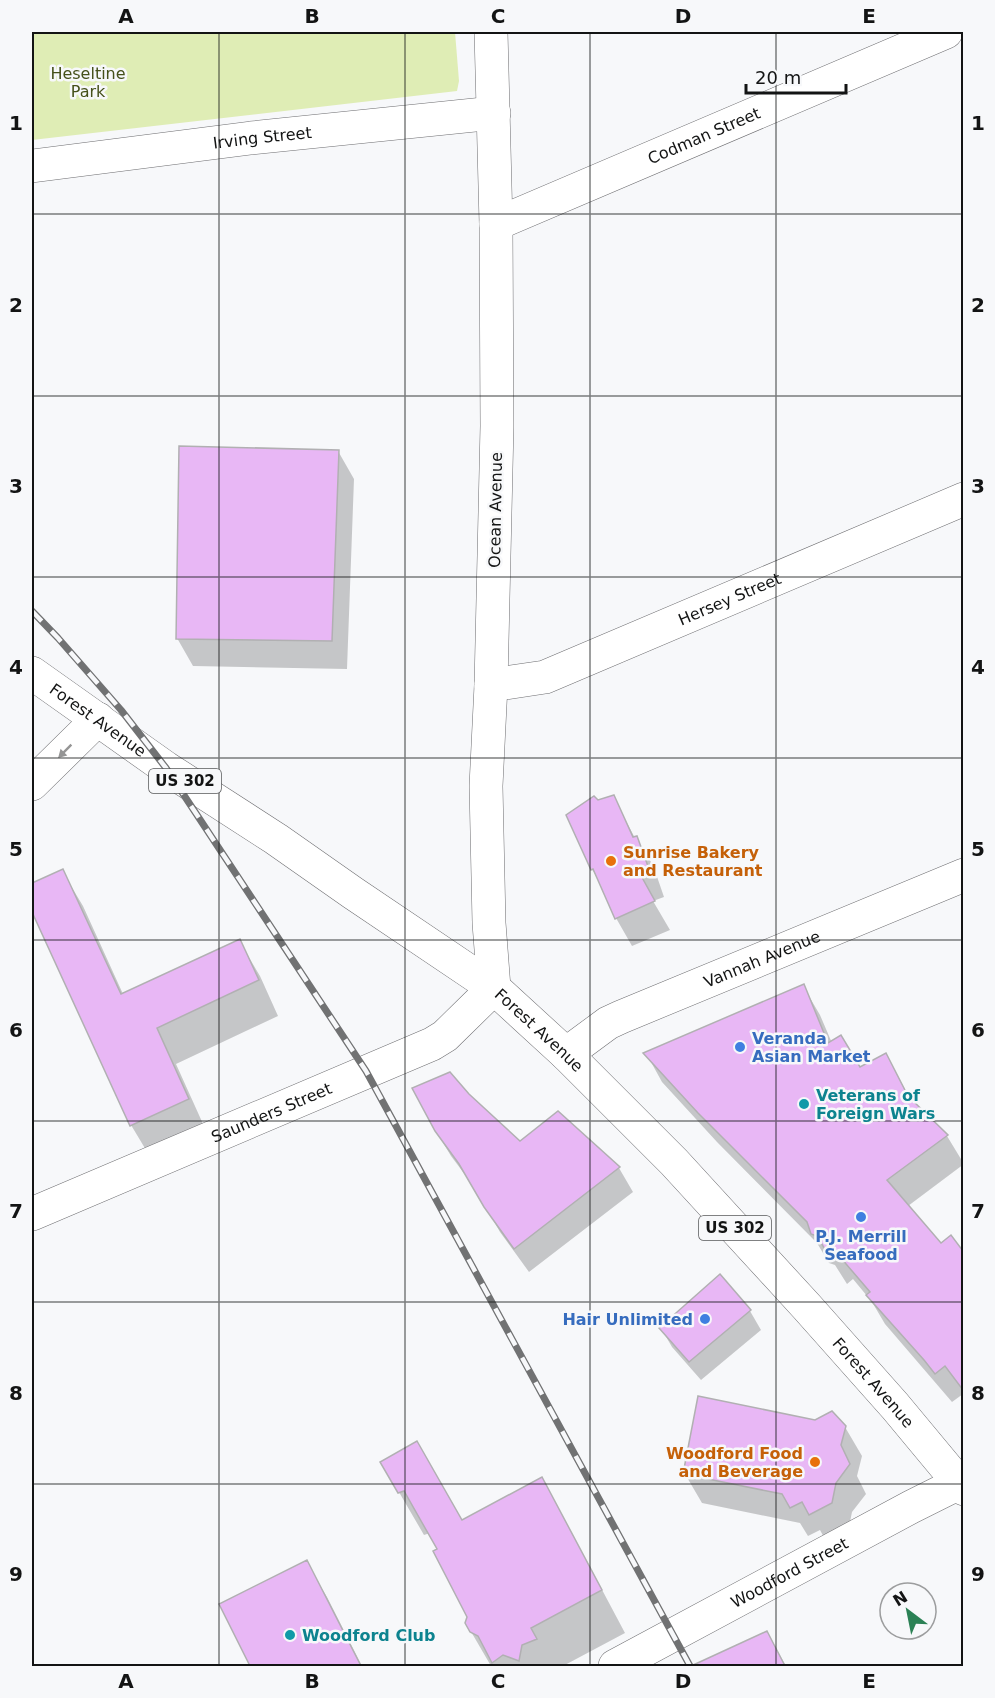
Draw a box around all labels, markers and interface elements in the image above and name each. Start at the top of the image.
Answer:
text: A [118,4,134,28]
text: B [304,4,320,28]
text: C [491,4,505,28]
text: D [675,4,691,28]
text: E [862,4,876,28]
scale bar [746,57,846,95]
park label: Heseltine Park [50,64,126,101]
text: 20 m [755,67,801,88]
street label: Codman Street [645,103,763,168]
text: 1 [9,111,23,135]
text: 1 [971,111,985,135]
street label: Irving Street [212,123,313,153]
text: 2 [9,293,23,317]
text: 2 [971,293,985,317]
street label: Ocean Avenue [485,452,506,568]
text: 3 [9,474,23,498]
text: 3 [971,474,985,498]
street label: Hersey Street [675,569,784,629]
text: 4 [9,655,23,679]
text: 4 [971,655,985,679]
street label: Forest Avenue [46,680,150,761]
one-way arrow [58,744,72,758]
road number: US 302 [149,769,221,793]
text: 5 [9,837,23,861]
text: 5 [971,837,985,861]
place label: Sunrise Bakery and Restaurant [623,843,763,880]
marker: Sunrise Bakery and Restaurant [604,854,618,868]
street label: Vannah Avenue [701,927,823,992]
street label: Forest Avenue [491,985,587,1076]
text: 6 [9,1018,23,1042]
text: 6 [971,1018,985,1042]
place label: Veranda Asian Market [752,1029,871,1066]
marker: Veranda Asian Market [733,1040,747,1054]
street label: Saunders Street [208,1079,335,1147]
place label: Veterans of Foreign Wars [816,1086,935,1123]
marker: Veterans of Foreign Wars [797,1097,811,1111]
text: 7 [9,1199,23,1223]
text: 7 [971,1199,985,1223]
marker: P.J. Merrill Seafood [854,1210,868,1224]
road number: US 302 [699,1216,771,1240]
place label: P.J. Merrill Seafood [815,1227,907,1264]
place label: Hair Unlimited [562,1310,693,1329]
marker: Hair Unlimited [698,1312,712,1326]
street label: Forest Avenue [829,1334,918,1432]
text: 8 [9,1381,23,1405]
text: 8 [971,1381,985,1405]
place label: Woodford Food and Beverage [666,1444,803,1481]
marker: Woodford Food and Beverage [808,1455,822,1469]
street label: Woodford Street [728,1534,852,1612]
text: 9 [9,1562,23,1586]
text: 9 [971,1562,985,1586]
north arrow [878,1581,938,1641]
text: N [890,1587,911,1610]
place label: Woodford Club [302,1626,435,1645]
marker: Woodford Club [283,1628,297,1642]
text: A [118,1669,134,1693]
text: B [304,1669,320,1693]
text: C [491,1669,505,1693]
text: D [675,1669,691,1693]
text: E [862,1669,876,1693]

